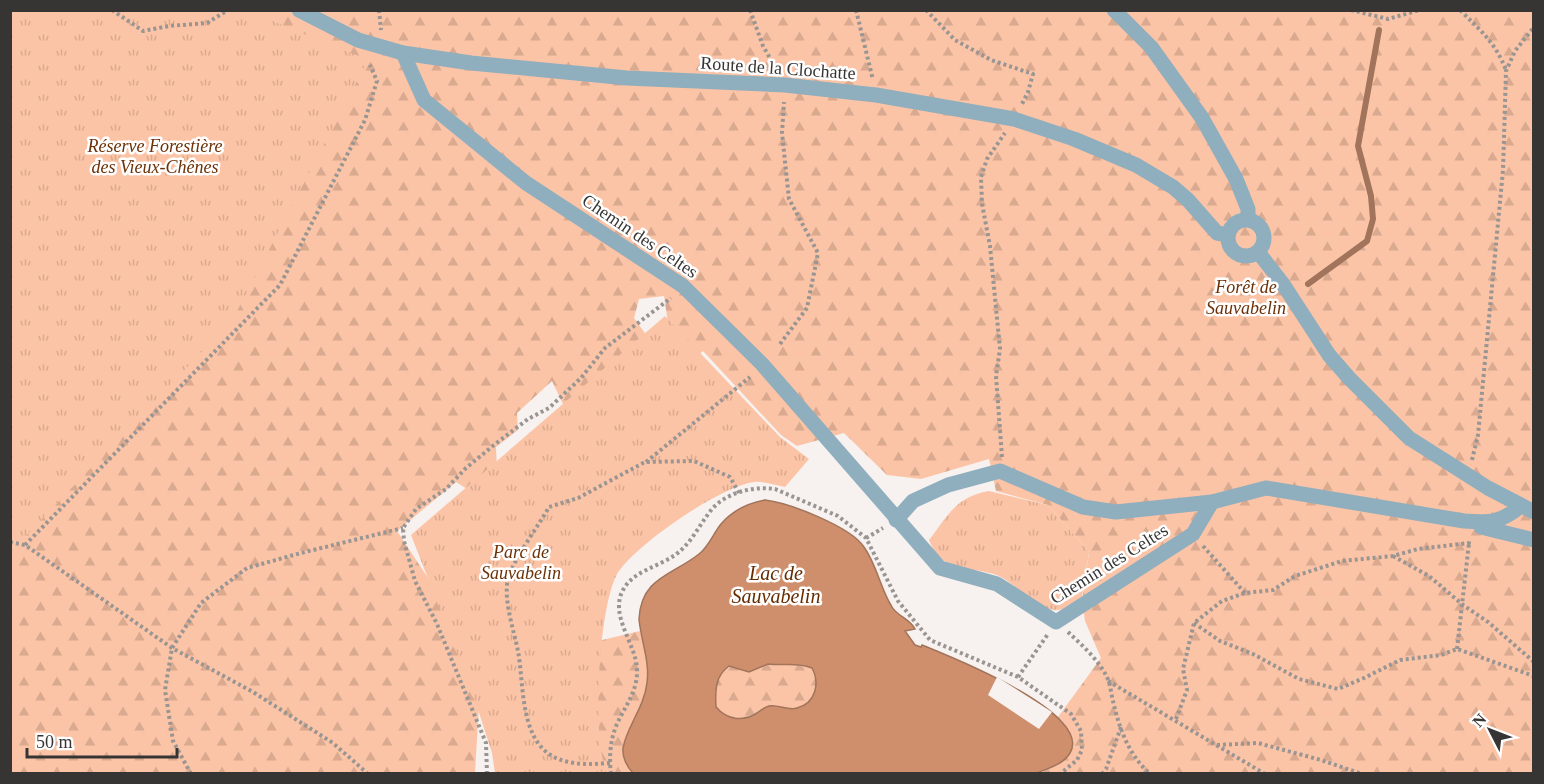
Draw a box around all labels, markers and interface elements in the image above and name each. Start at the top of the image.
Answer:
street label: Route de la Clochatte [700,53,856,83]
park label: Réserve Forestière des Vieux-Chênes [86,136,223,177]
street label: Chemin des Celtes [578,190,702,282]
park label: Forêt de Sauvabelin [1206,277,1286,318]
street label: Chemin des Celtes [1046,520,1172,608]
park label: Parc de Sauvabelin [481,542,561,583]
water label: Lac de Sauvabelin [732,562,820,607]
north arrow [1460,700,1520,760]
text: N [1469,710,1490,730]
scale bar [27,721,177,759]
text: 50 m [36,732,73,752]

